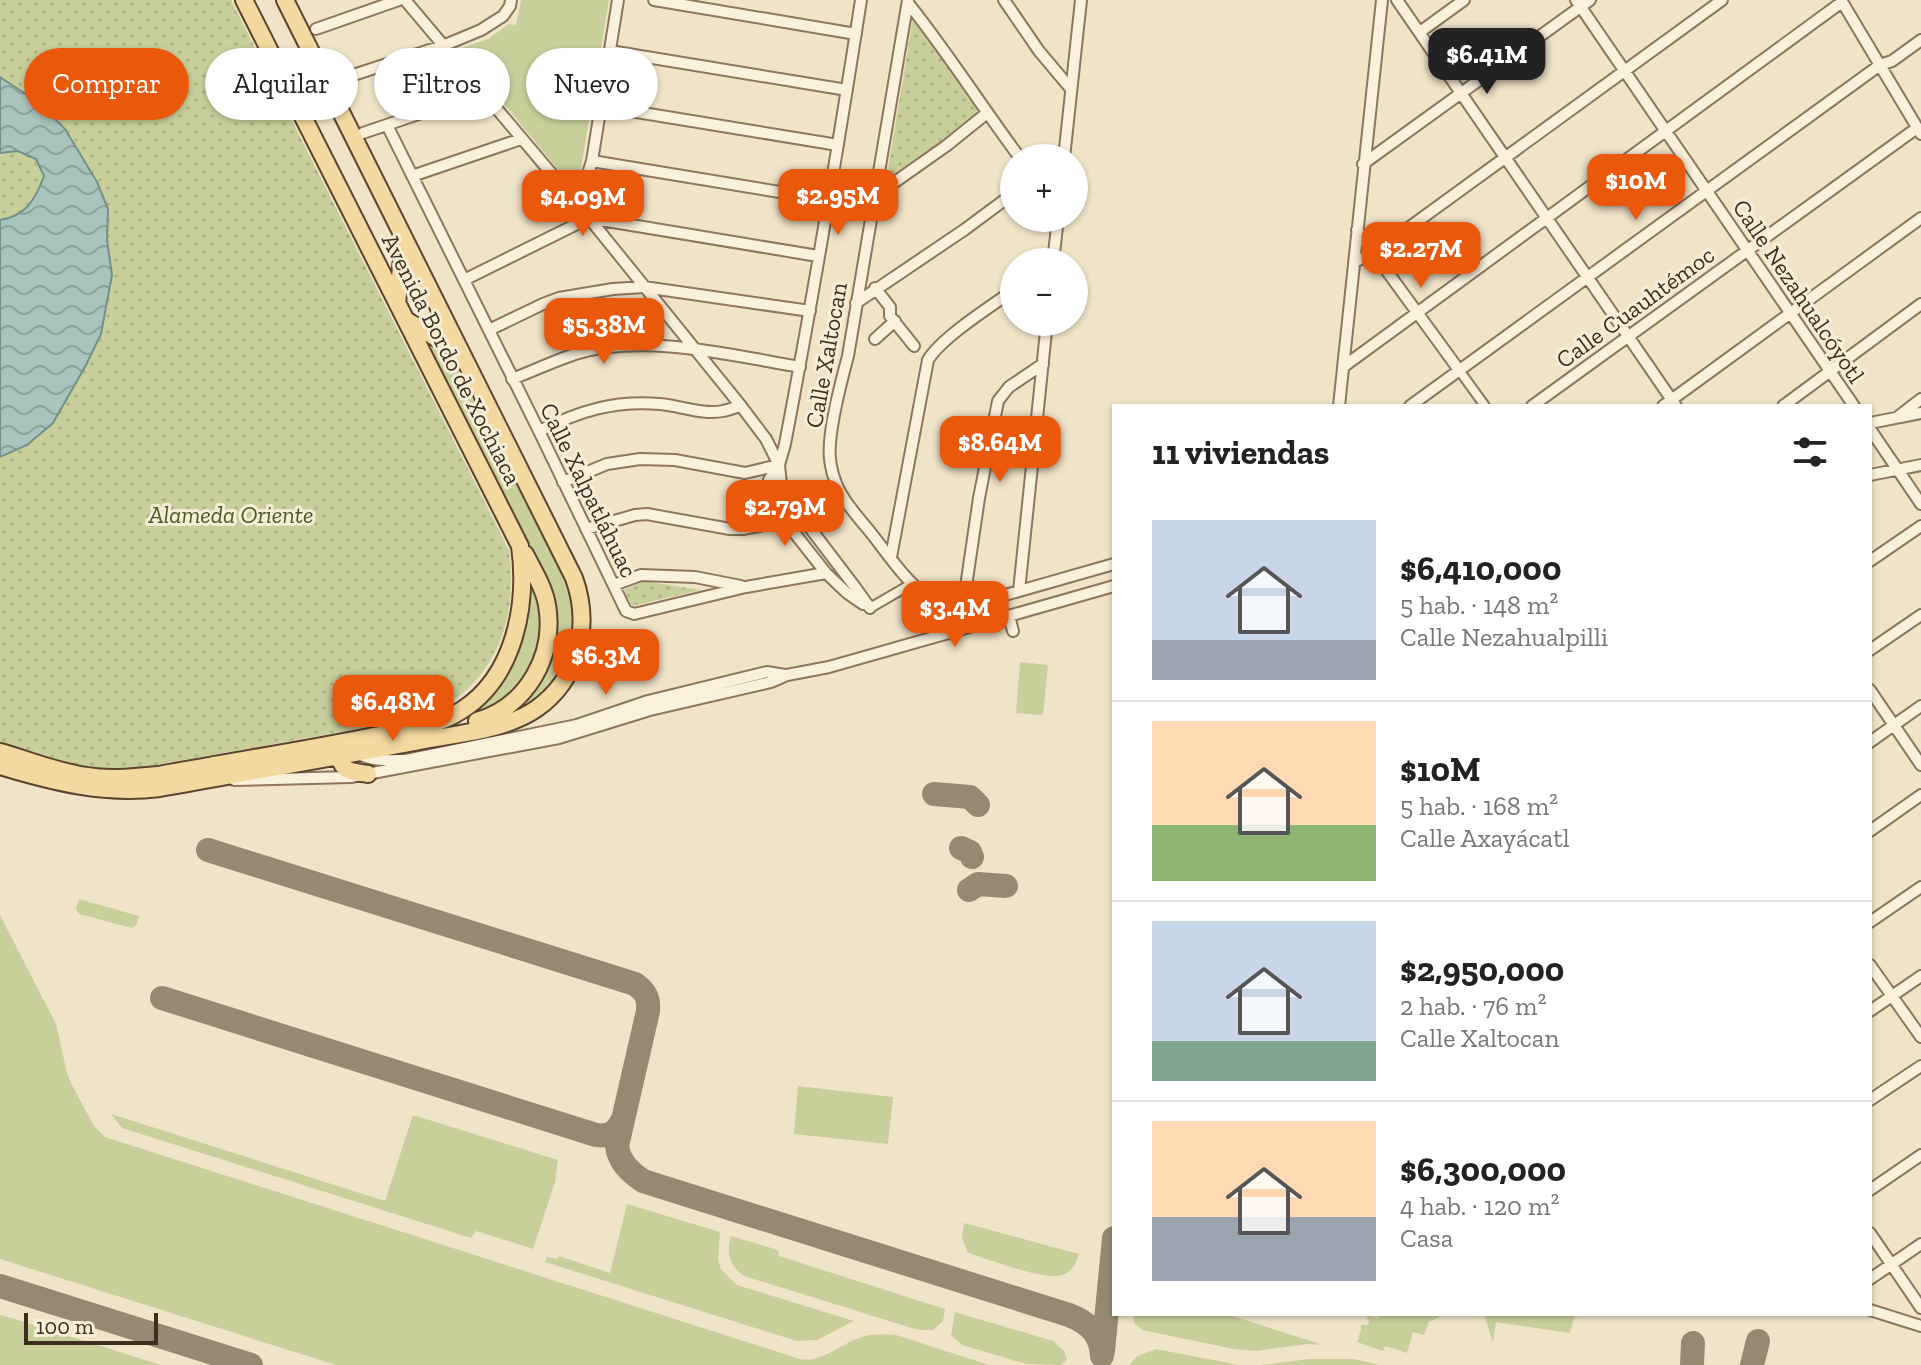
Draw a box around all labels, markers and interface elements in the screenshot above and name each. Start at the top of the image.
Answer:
pin: $6.41M [1422,28,1552,96]
text: $6.41M [1446,38,1528,70]
chip: Comprar [24,48,189,120]
chip: Alquilar [205,48,358,120]
chip: Filtros [374,48,510,120]
chip: Nuevo [526,48,658,120]
map controls [1000,144,1088,336]
button: + [1000,144,1088,232]
pin: $10M [1589,154,1683,222]
text: $10M [1605,164,1667,196]
pin: $2.95M [773,169,903,237]
pin: $4.09M [518,170,648,238]
text: $2.95M [796,179,880,211]
text: $4.09M [540,180,626,212]
street label: Calle Nezahualcóyotl [1727,194,1871,388]
pin: $2.27M [1356,222,1486,290]
street label: Avenida Bordo de Xochiaca [376,229,528,490]
text: $2.27M [1380,232,1462,264]
street label: Calle Cuauhtémoc [1550,240,1720,374]
button: − [1000,248,1088,336]
street label: Calle Xaltocan [799,280,853,430]
pin: $5.38M [539,298,669,366]
text: $5.38M [562,308,646,340]
street label: Calle Xalpatláhuac [534,398,644,582]
pin: $8.64M [935,416,1065,484]
text: $8.64M [958,426,1042,458]
icon: filters [1788,430,1832,474]
text: 11 viviendas [1152,432,1329,473]
pin: $2.79M [720,480,850,548]
text: $2.79M [744,490,826,522]
park label: Alameda Oriente [147,500,314,529]
text: $6,410,000 [1400,548,1561,589]
icon: home [1216,552,1312,648]
pin: $3.4M [899,581,1011,649]
text: 5 hab. · 148 m² [1400,589,1558,621]
text: $3.4M [920,591,990,623]
text: Calle Nezahualpilli [1400,621,1608,653]
pin: $6.3M [550,629,662,697]
text: $6.3M [571,639,641,671]
pin: $6.48M [328,675,458,743]
text: $6.48M [351,685,435,717]
text: $10M [1400,749,1481,790]
icon: home [1216,753,1312,849]
text: 5 hab. · 168 m² [1400,790,1558,822]
text: Calle Axayácatl [1400,822,1570,854]
text: $2,950,000 [1400,949,1564,990]
icon: home [1216,953,1312,1049]
text: 2 hab. · 76 m² [1400,990,1546,1022]
text: Calle Xaltocan [1400,1022,1559,1054]
text: $6,300,000 [1400,1149,1566,1190]
icon: home [1216,1153,1312,1249]
text: 4 hab. · 120 m² [1400,1190,1559,1222]
text: Casa [1400,1222,1453,1254]
scale bar [24,1309,158,1345]
text: 100 m [36,1313,94,1340]

